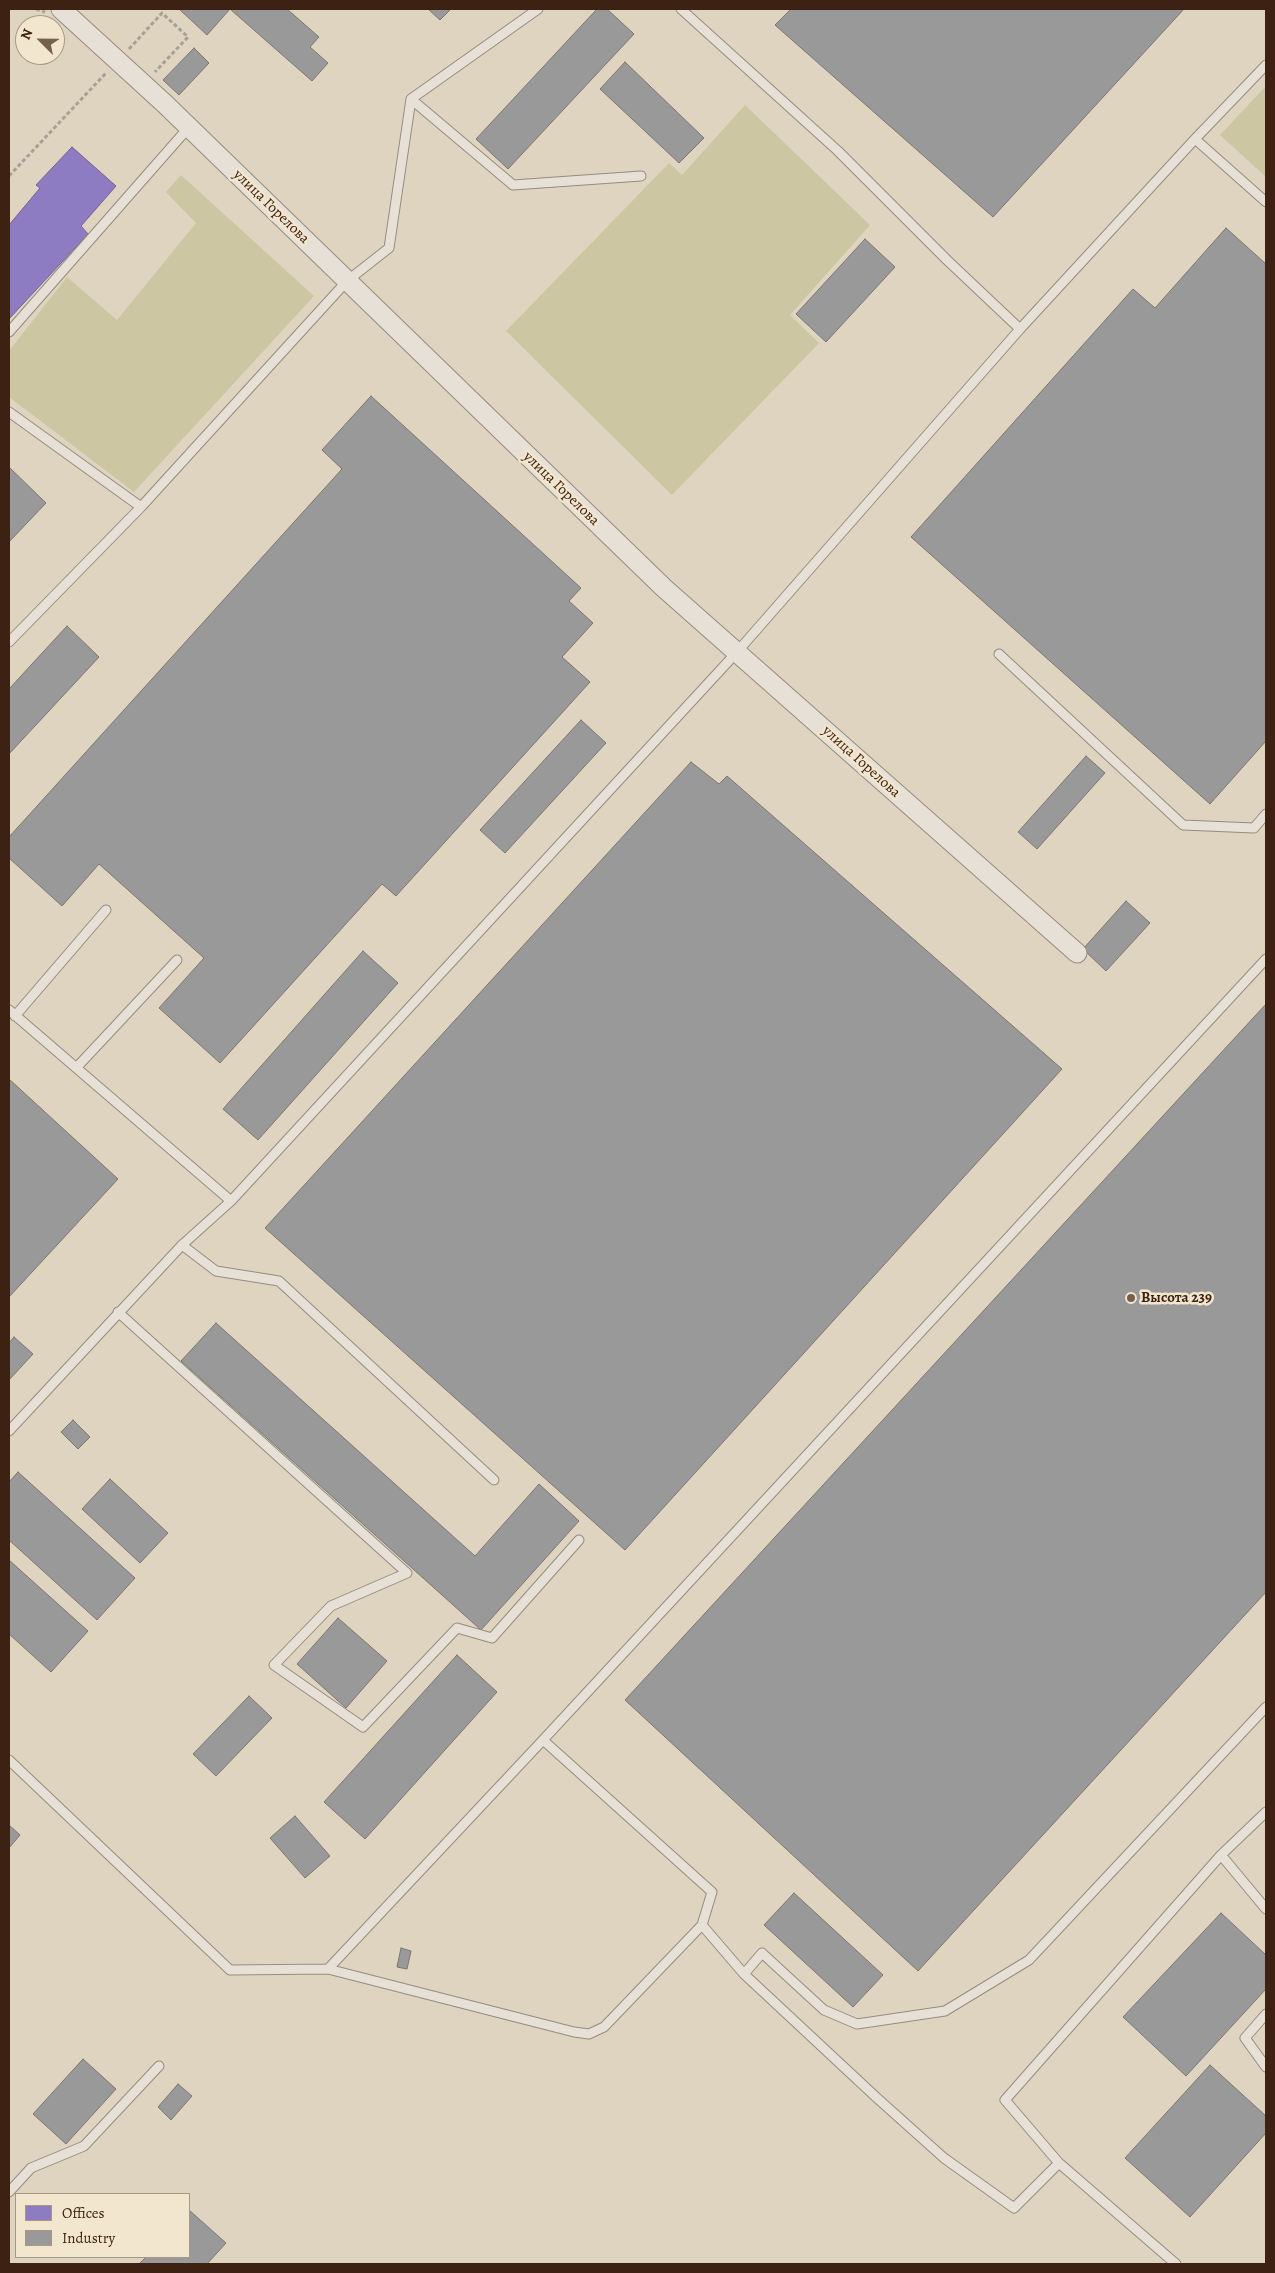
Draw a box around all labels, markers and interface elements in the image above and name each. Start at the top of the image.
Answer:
north arrow [15,15,65,65]
text: N [16,26,37,43]
street label: улица Горелова [229,166,313,248]
street label: улица Горелова [519,448,603,530]
street label: улица Горелова [818,722,904,802]
place label: Высота 239 [1141,1289,1212,1307]
marker: Высота 239 [1125,1292,1137,1304]
legend [15,2193,190,2258]
text: Offices [62,2203,105,2223]
text: Industry [62,2228,115,2248]

